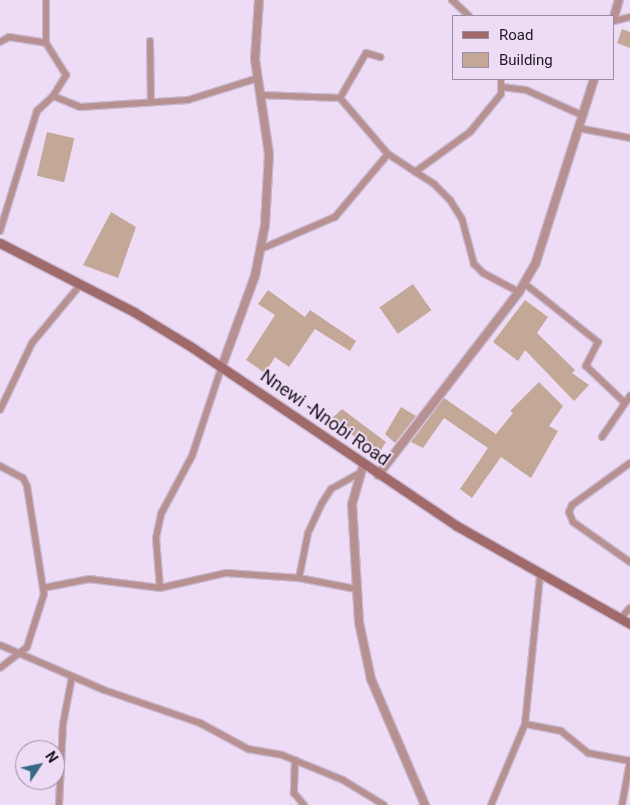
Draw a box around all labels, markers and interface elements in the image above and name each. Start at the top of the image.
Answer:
legend [452,15,615,80]
text: Road [499,26,533,44]
text: Building [499,51,553,69]
street label: Nnewi -Nnobi Road [256,365,394,471]
north arrow [15,740,65,790]
text: N [42,749,61,766]

